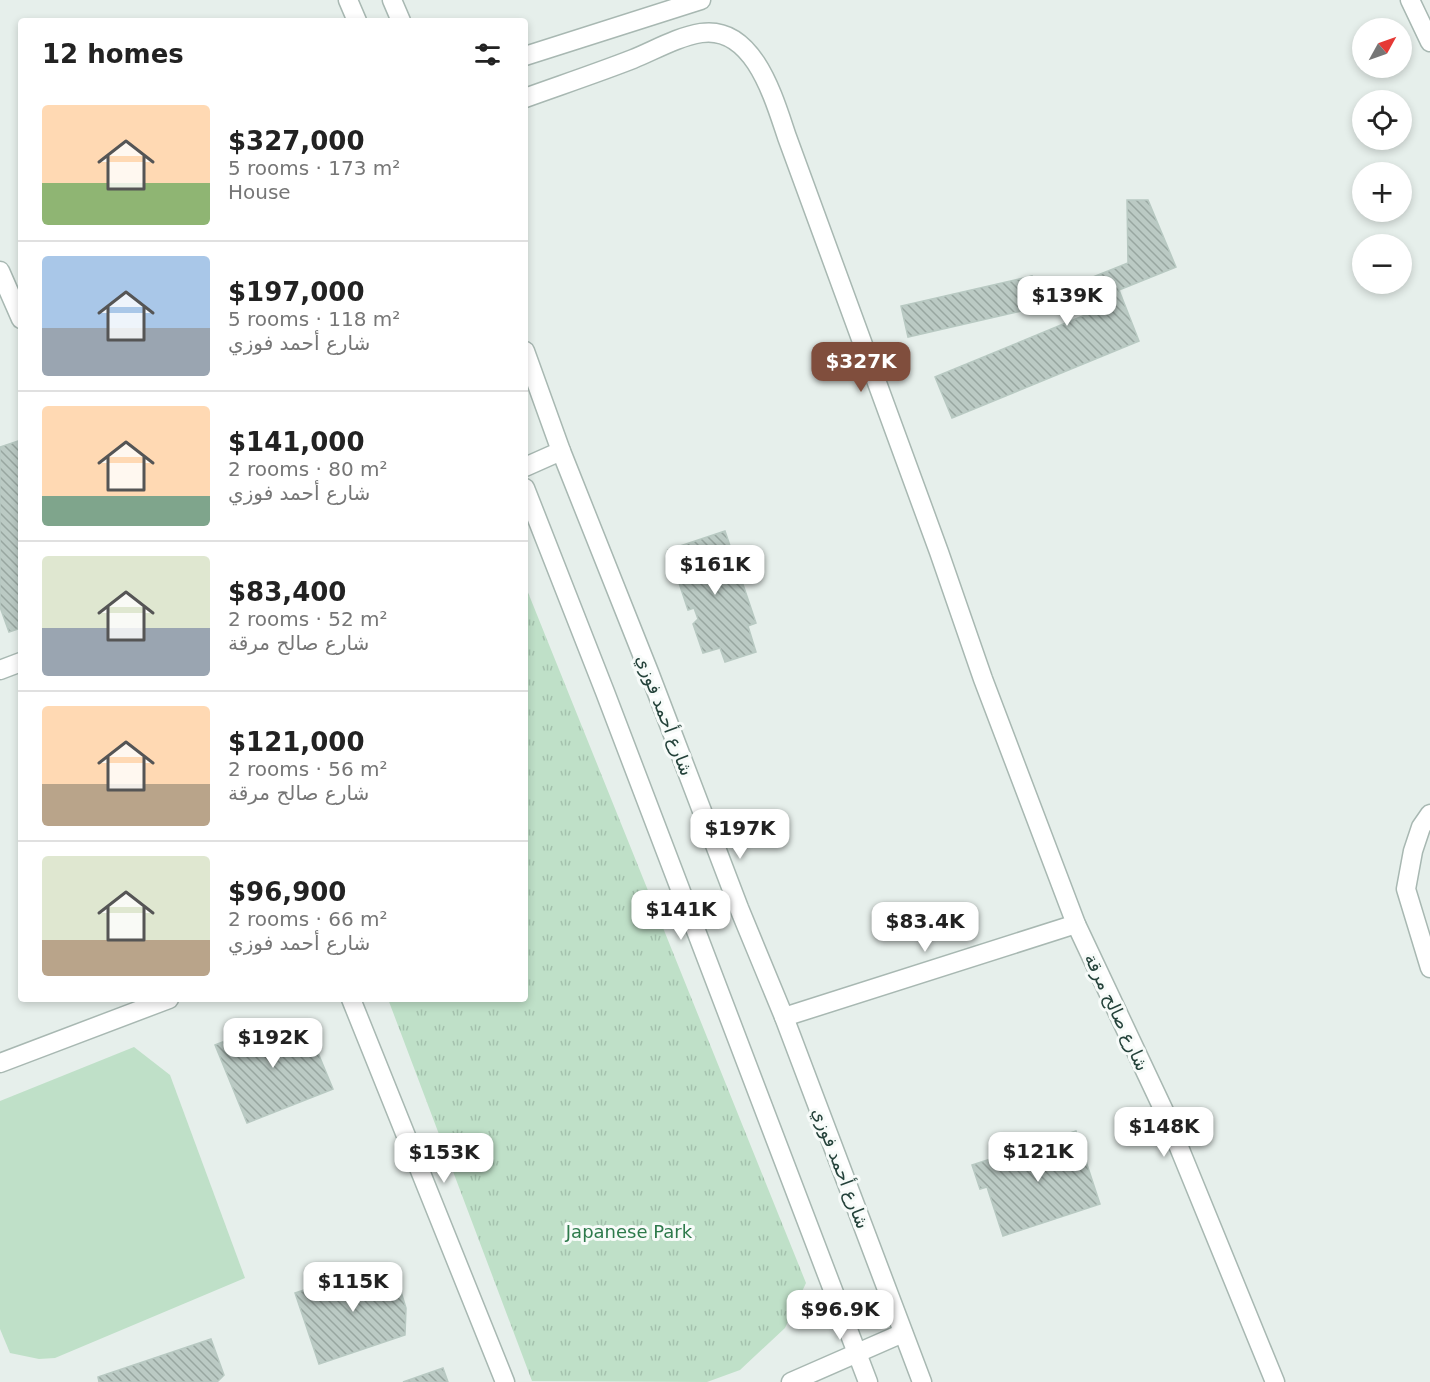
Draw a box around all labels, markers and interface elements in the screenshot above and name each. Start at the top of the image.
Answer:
north arrow [1352,18,1412,78]
map controls [1352,18,1412,294]
icon: filters [471,38,504,71]
text: 12 homes [42,39,184,69]
button: locate [1352,90,1412,150]
text: $327,000 [228,126,365,156]
icon: home [90,129,162,201]
text: 5 rooms · 173 m² [228,156,400,180]
button: + [1352,162,1412,222]
text: House [228,180,291,204]
button: − [1352,234,1412,294]
pin: $139K [1025,276,1109,327]
text: $197,000 [228,277,365,307]
icon: home [90,280,162,352]
text: $139K [1031,283,1103,307]
text: 5 rooms · 118 m² [228,307,400,331]
text: شارع أحمد فوزي [228,331,370,355]
pin: $327K [819,342,903,393]
text: $327K [825,349,897,373]
text: $141,000 [228,427,365,457]
icon: home [90,430,162,502]
text: 2 rooms · 80 m² [228,457,388,481]
text: شارع أحمد فوزي [228,481,370,505]
pin: $161K [673,545,757,596]
text: $161K [679,552,751,576]
text: $83,400 [228,577,346,607]
icon: home [90,580,162,652]
text: 2 rooms · 52 m² [228,607,388,631]
text: شارع صالح مرقة [228,631,369,655]
street label: شارع أحمد فوزي [631,651,699,779]
text: $121,000 [228,727,365,757]
icon: home [90,730,162,802]
text: 2 rooms · 56 m² [228,757,388,781]
text: شارع صالح مرقة [228,781,369,805]
pin: $197K [698,809,782,860]
text: $197K [704,816,776,840]
text: $96,900 [228,877,346,907]
icon: home [90,880,162,952]
pin: $141K [639,890,723,941]
text: $141K [645,897,717,921]
pin: $83.4K [876,902,974,953]
text: 2 rooms · 66 m² [228,907,388,931]
text: $83.4K [886,909,964,933]
text: شارع أحمد فوزي [228,931,370,955]
street label: شارع صالح مرقة [1080,950,1153,1074]
pin: $192K [231,1018,315,1069]
text: $192K [237,1025,309,1049]
street label: شارع أحمد فوزي [807,1104,875,1232]
pin: $148K [1122,1107,1206,1158]
text: $148K [1128,1114,1200,1138]
pin: $121K [996,1132,1080,1183]
pin: $153K [402,1133,486,1184]
text: $121K [1002,1139,1074,1163]
text: $153K [408,1140,480,1164]
park label: Japanese Park [565,1221,693,1242]
pin: $115K [311,1262,395,1313]
text: $115K [317,1269,389,1293]
pin: $96.9K [791,1290,889,1341]
text: $96.9K [801,1297,879,1321]

